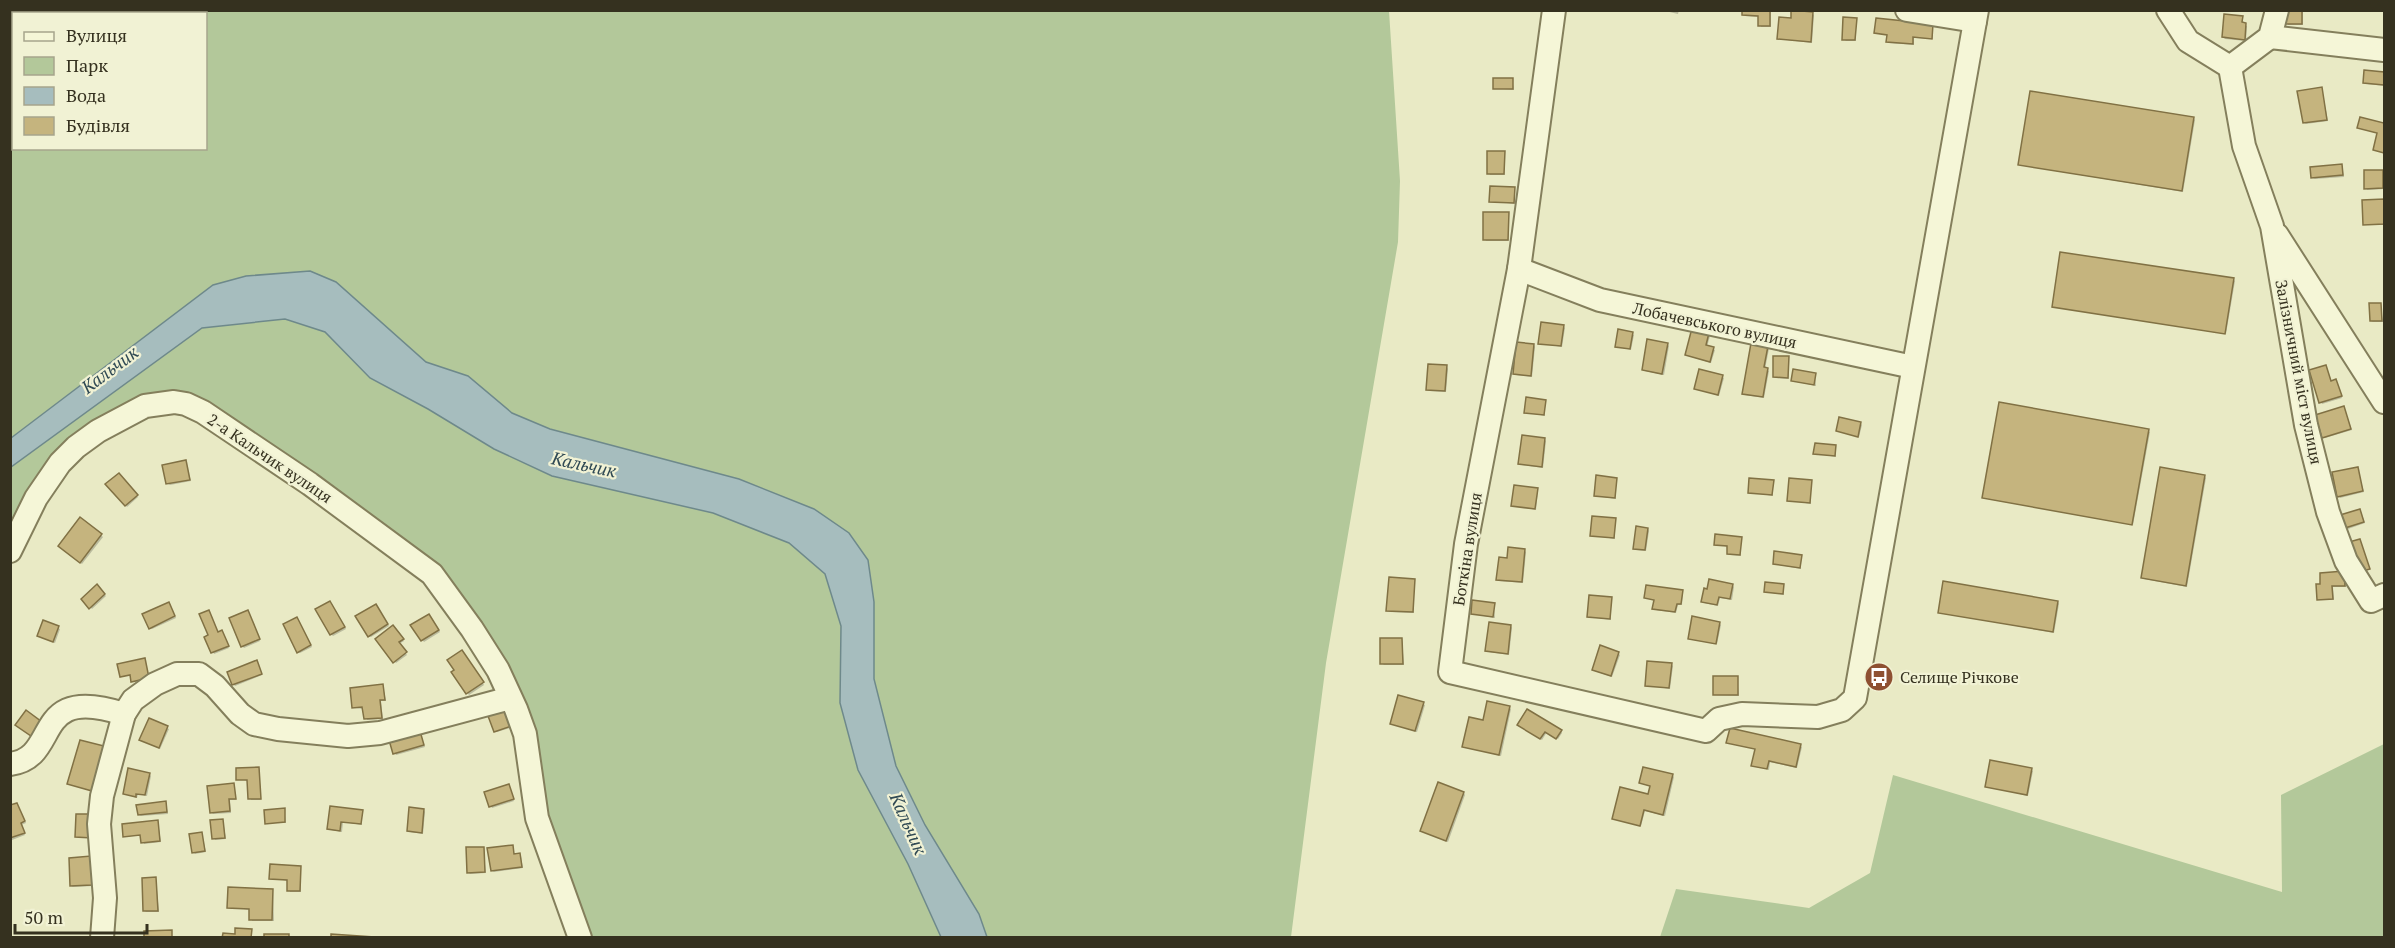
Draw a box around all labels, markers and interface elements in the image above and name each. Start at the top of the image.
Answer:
legend [12,12,207,150]
text: Вулиця [66,23,127,47]
text: Парк [66,53,108,77]
text: Вода [66,83,106,107]
text: Будівля [66,113,130,137]
street label: Залізничний міст вулиця [2270,278,2328,466]
street label: Лобачевського вулиця [1630,297,1799,353]
water label: Кальчик [75,340,143,399]
street label: 2-а Кальчик вулиця [203,408,337,508]
water label: Кальчик [549,445,619,483]
street label: Боткіна вулиця [1447,491,1487,607]
bus stop icon: Селище Річкове [1863,661,1895,693]
place label: Селище Річкове [1900,666,2019,688]
water label: Кальчик [884,788,933,858]
scale bar [15,897,147,935]
text: 50 m [24,905,64,929]

